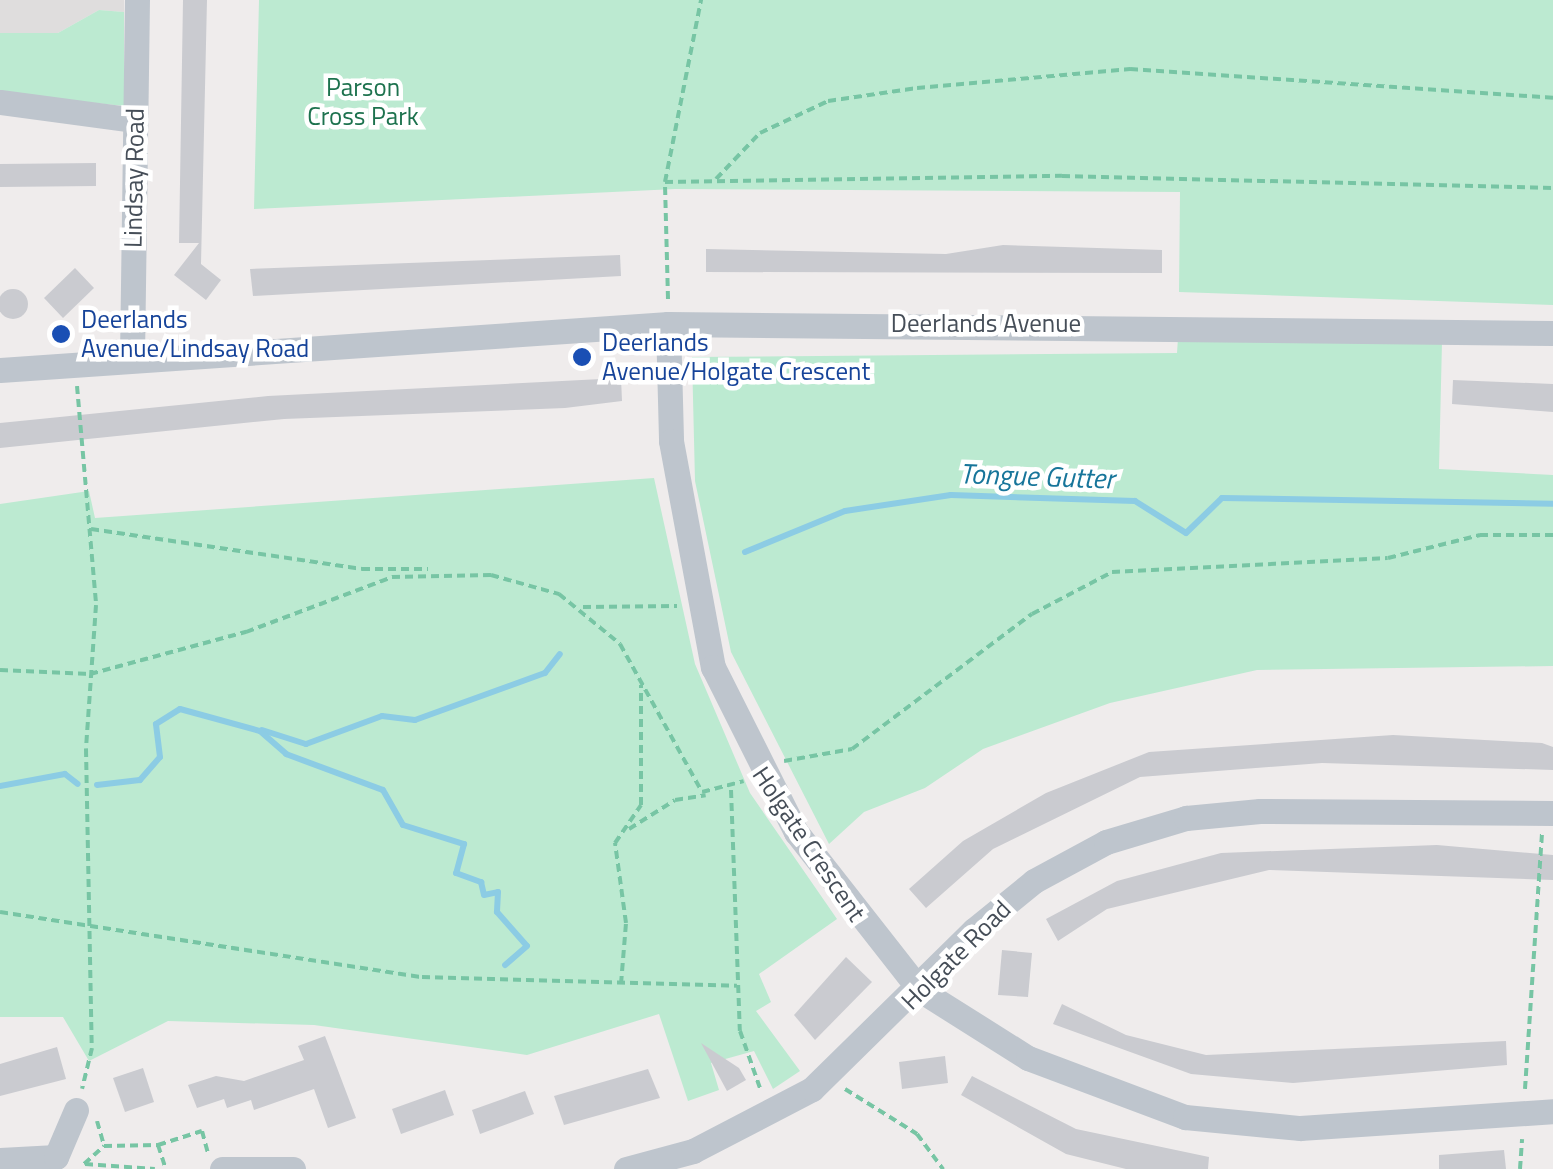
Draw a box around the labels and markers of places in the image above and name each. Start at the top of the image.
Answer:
place label: Deerlands Avenue/Lindsay Road [81,305,309,364]
marker: Deerlands Avenue/Lindsay Road [50,323,72,345]
place label: Deerlands Avenue/Holgate Crescent [602,328,870,387]
marker: Deerlands Avenue/Holgate Crescent [571,346,593,368]

